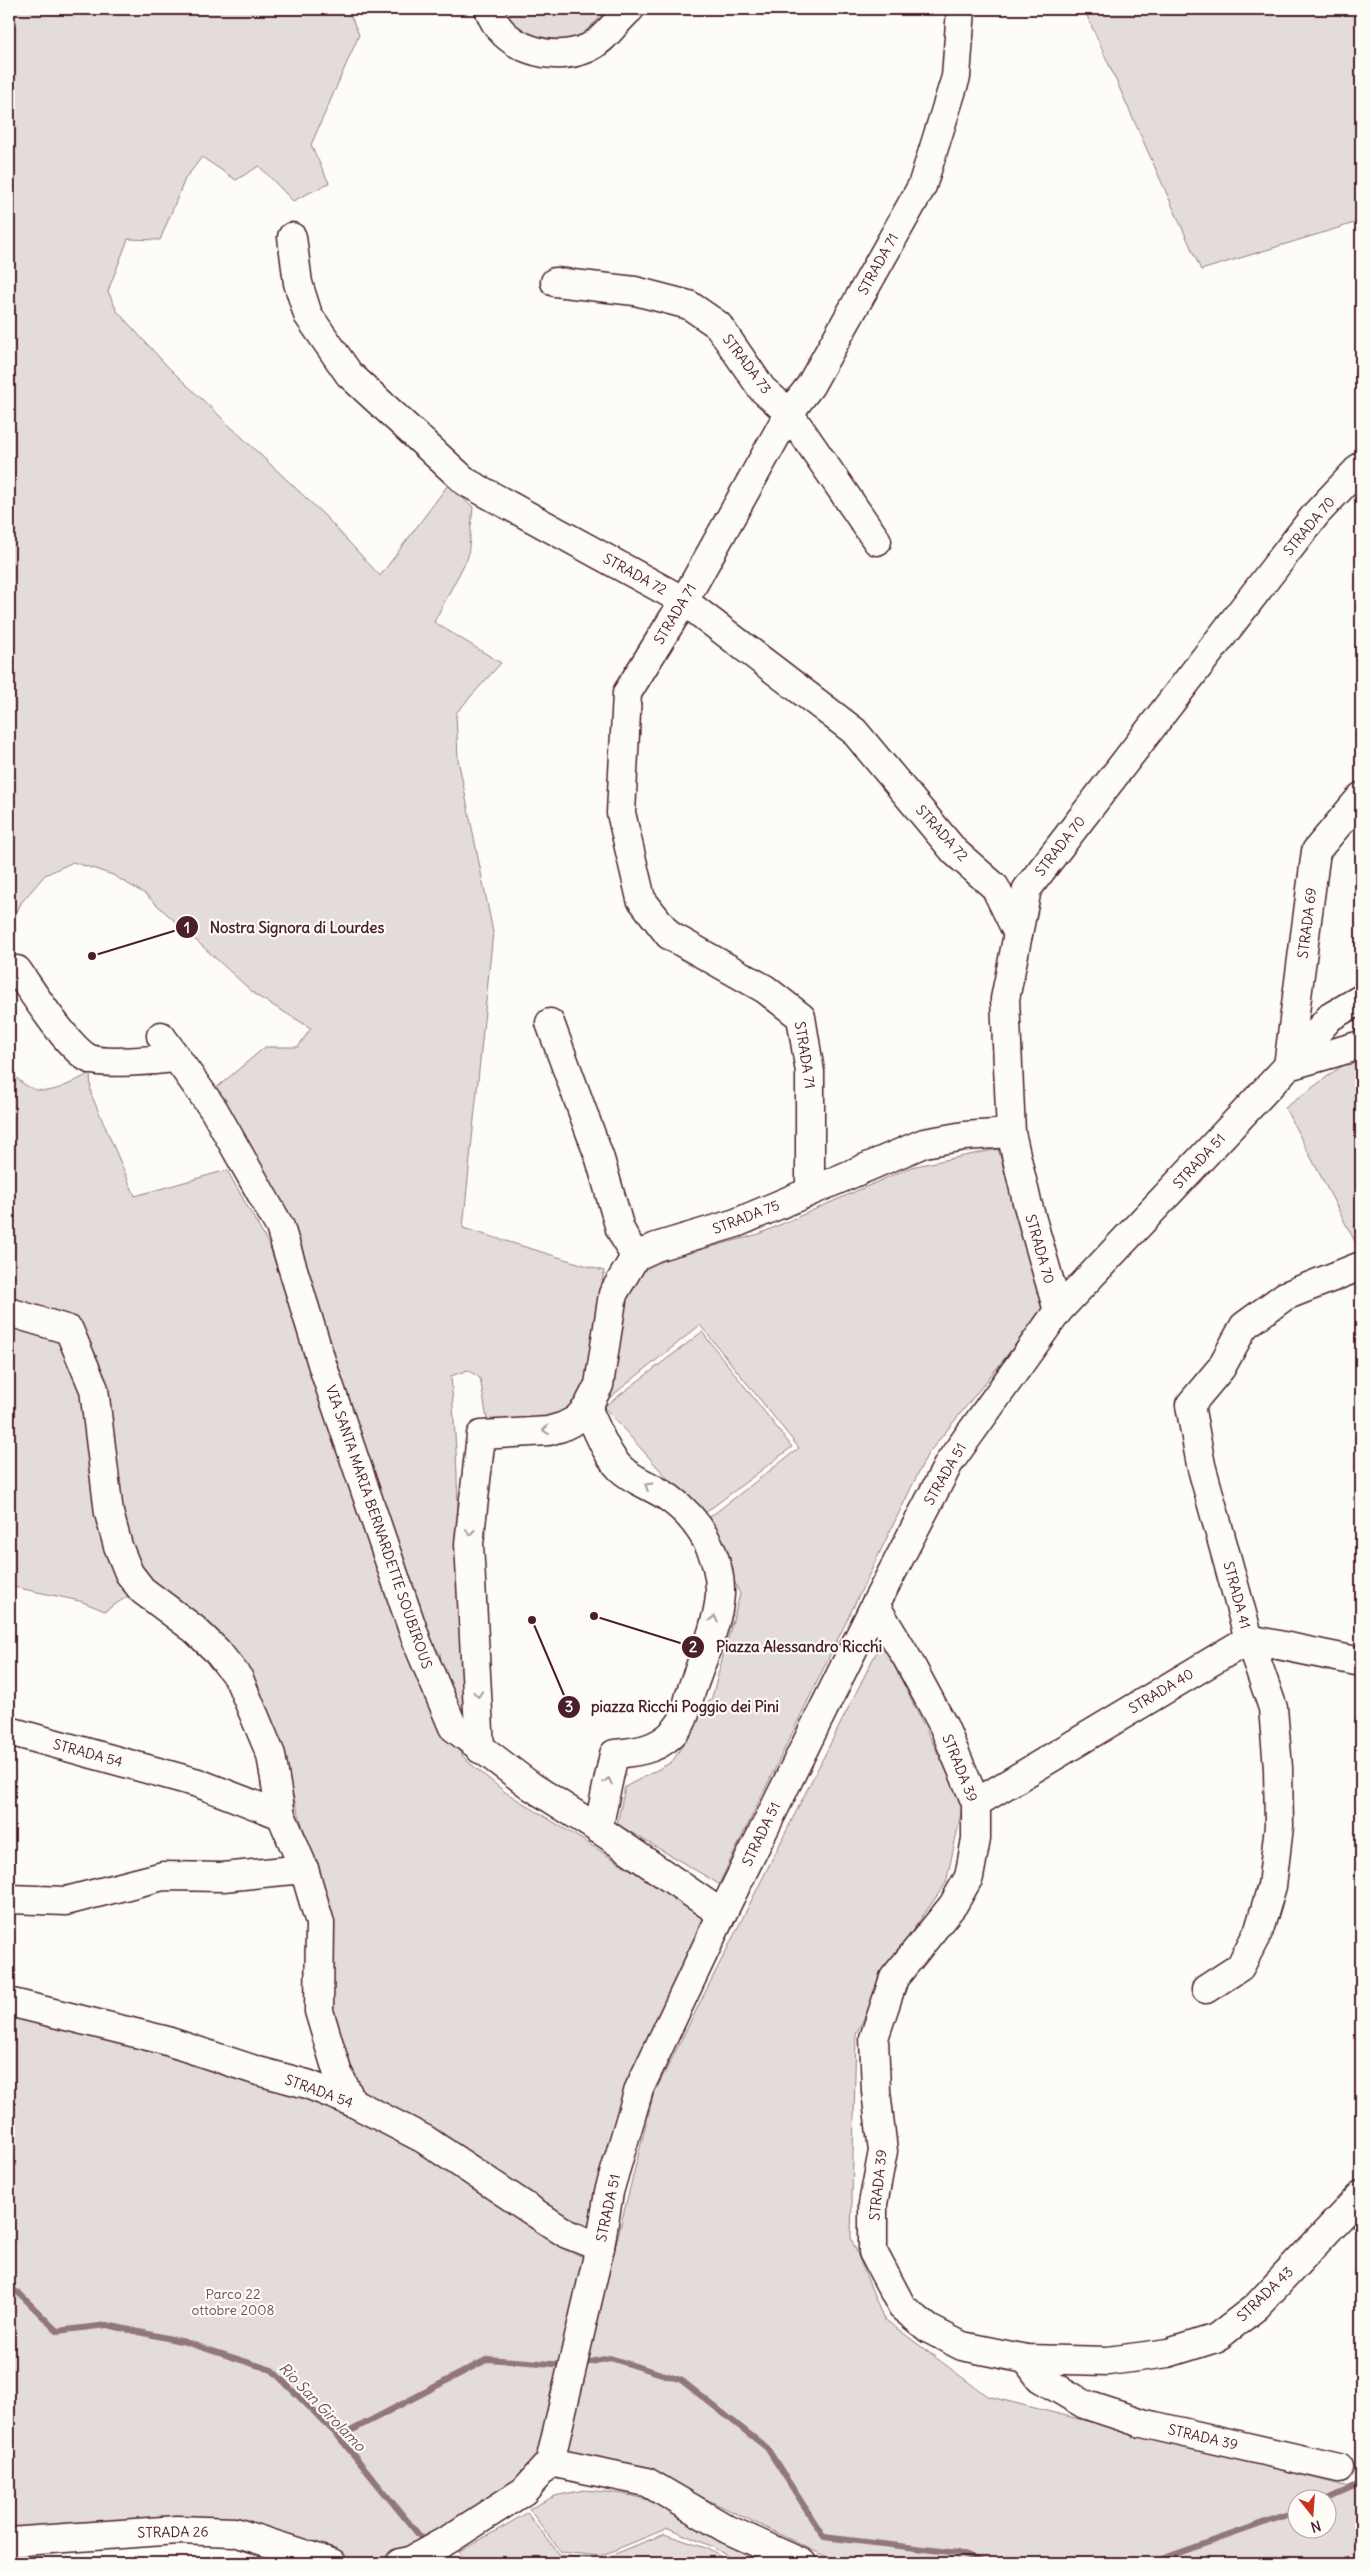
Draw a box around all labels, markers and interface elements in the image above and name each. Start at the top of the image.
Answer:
street label: STRADA 71 [854,230,902,298]
street label: STRADA 73 [719,331,775,397]
street label: STRADA 70 [1279,493,1339,559]
street label: STRADA 72 [600,549,670,599]
street label: STRADA 71 [650,580,700,648]
street label: STRADA 72 [912,801,972,865]
street label: STRADA 70 [1031,812,1089,880]
street label: STRADA 69 [1294,886,1320,960]
callout: Nostra Signora di Lourdes [174,912,394,942]
text: 1 [184,918,190,937]
text: Nostra Signora di Lourdes [210,918,384,938]
street label: STRADA 71 [791,1020,819,1090]
street label: STRADA 51 [1169,1130,1229,1192]
street label: STRADA 75 [710,1196,782,1238]
street label: STRADA 70 [1022,1212,1058,1286]
street label: VIA SANTA MARIA BERNARDETTE SOUBIROUS [322,1383,436,1671]
one-way arrow [541,1424,549,1435]
street label: STRADA 51 [920,1440,970,1508]
one-way arrow [645,1482,654,1492]
one-way arrow [465,1529,476,1537]
street label: STRADA 41 [1219,1559,1255,1631]
one-way arrow [708,1614,719,1623]
callout: Piazza Alessandro Ricchi [681,1632,892,1662]
text: 2 [689,1637,697,1656]
text: Piazza Alessandro Ricchi [716,1637,882,1656]
street label: STRADA 40 [1125,1665,1197,1717]
one-way arrow [472,1691,483,1699]
callout: piazza Ricchi Poggio dei Pini [556,1692,789,1722]
text: 3 [565,1697,573,1716]
text: piazza Ricchi Poggio dei Pini [591,1697,779,1717]
street label: STRADA 39 [938,1732,982,1804]
street label: STRADA 54 [51,1735,125,1771]
one-way arrow [602,1777,613,1786]
street label: STRADA 51 [738,1799,784,1869]
street label: STRADA 54 [282,2070,356,2112]
street label: STRADA 39 [865,2149,891,2221]
street label: STRADA 51 [592,2172,624,2244]
street label: STRADA 43 [1233,2263,1297,2325]
park label: Parco 22 ottobre 2008 [191,2285,275,2319]
water label: Rio San Girolamo [275,2358,371,2456]
street label: STRADA 39 [1166,2420,1240,2454]
north arrow [1288,2490,1338,2540]
text: N [1309,2516,1323,2536]
street label: STRADA 26 [137,2522,209,2542]

